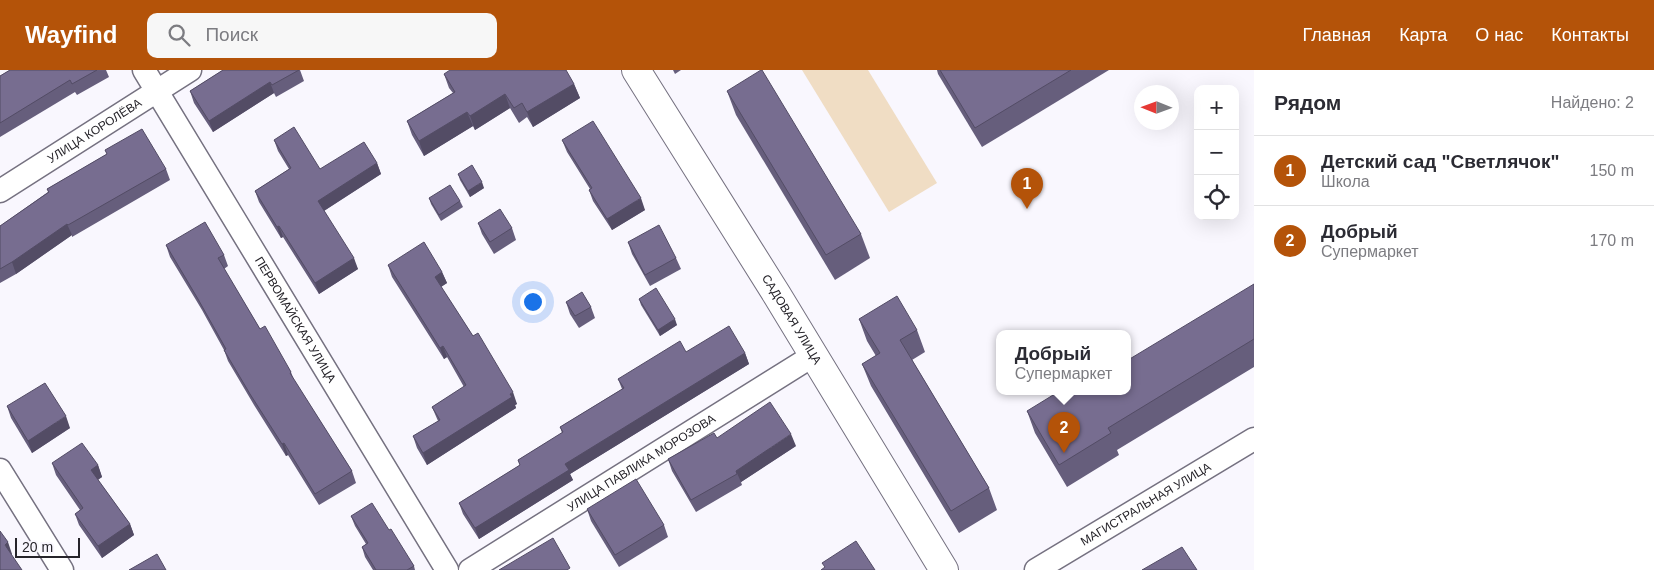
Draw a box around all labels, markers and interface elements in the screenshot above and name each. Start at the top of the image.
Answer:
search box [147,13,497,58]
text: Wayfind [25,21,117,48]
icon: search [165,21,193,49]
text: Поиск [205,24,258,45]
text: Главная [1303,25,1371,45]
text: Карта [1399,25,1447,45]
text: О нас [1475,25,1523,45]
text: Контакты [1551,25,1629,45]
north arrow [1134,85,1179,130]
map controls [1194,85,1239,220]
button: + [1194,85,1239,130]
text: Рядом [1274,91,1341,114]
text: Найдено: 2 [1551,94,1634,111]
street label: УЛИЦА КОРОЛЁВА [45,96,144,166]
button: − [1194,130,1239,175]
text: Детский сад "Светлячок" [1321,151,1559,172]
text: 1 [1286,162,1294,179]
text: 150 m [1590,162,1634,179]
pin: 1 [1011,168,1043,209]
text: Школа [1321,173,1370,190]
button: locate [1194,175,1239,220]
text: Добрый [1321,221,1398,242]
text: 2 [1286,232,1294,249]
text: 170 m [1590,232,1634,249]
text: Супермаркет [1321,243,1419,260]
street label: ПЕРВОМАЙСКАЯ УЛИЦА [252,254,339,385]
street label: САДОВАЯ УЛИЦА [759,272,824,367]
your location [520,289,546,315]
popup [996,330,1131,395]
text: Добрый [1015,343,1091,364]
text: Супермаркет [1015,365,1112,382]
street label: УЛИЦА ПАВЛИКА МОРОЗОВА [565,411,718,514]
pin: 2 [1048,412,1080,453]
street label: МАГИСТРАЛЬНАЯ УЛИЦА [1078,460,1213,549]
scale bar [15,535,80,558]
text: 20 m [22,539,53,555]

